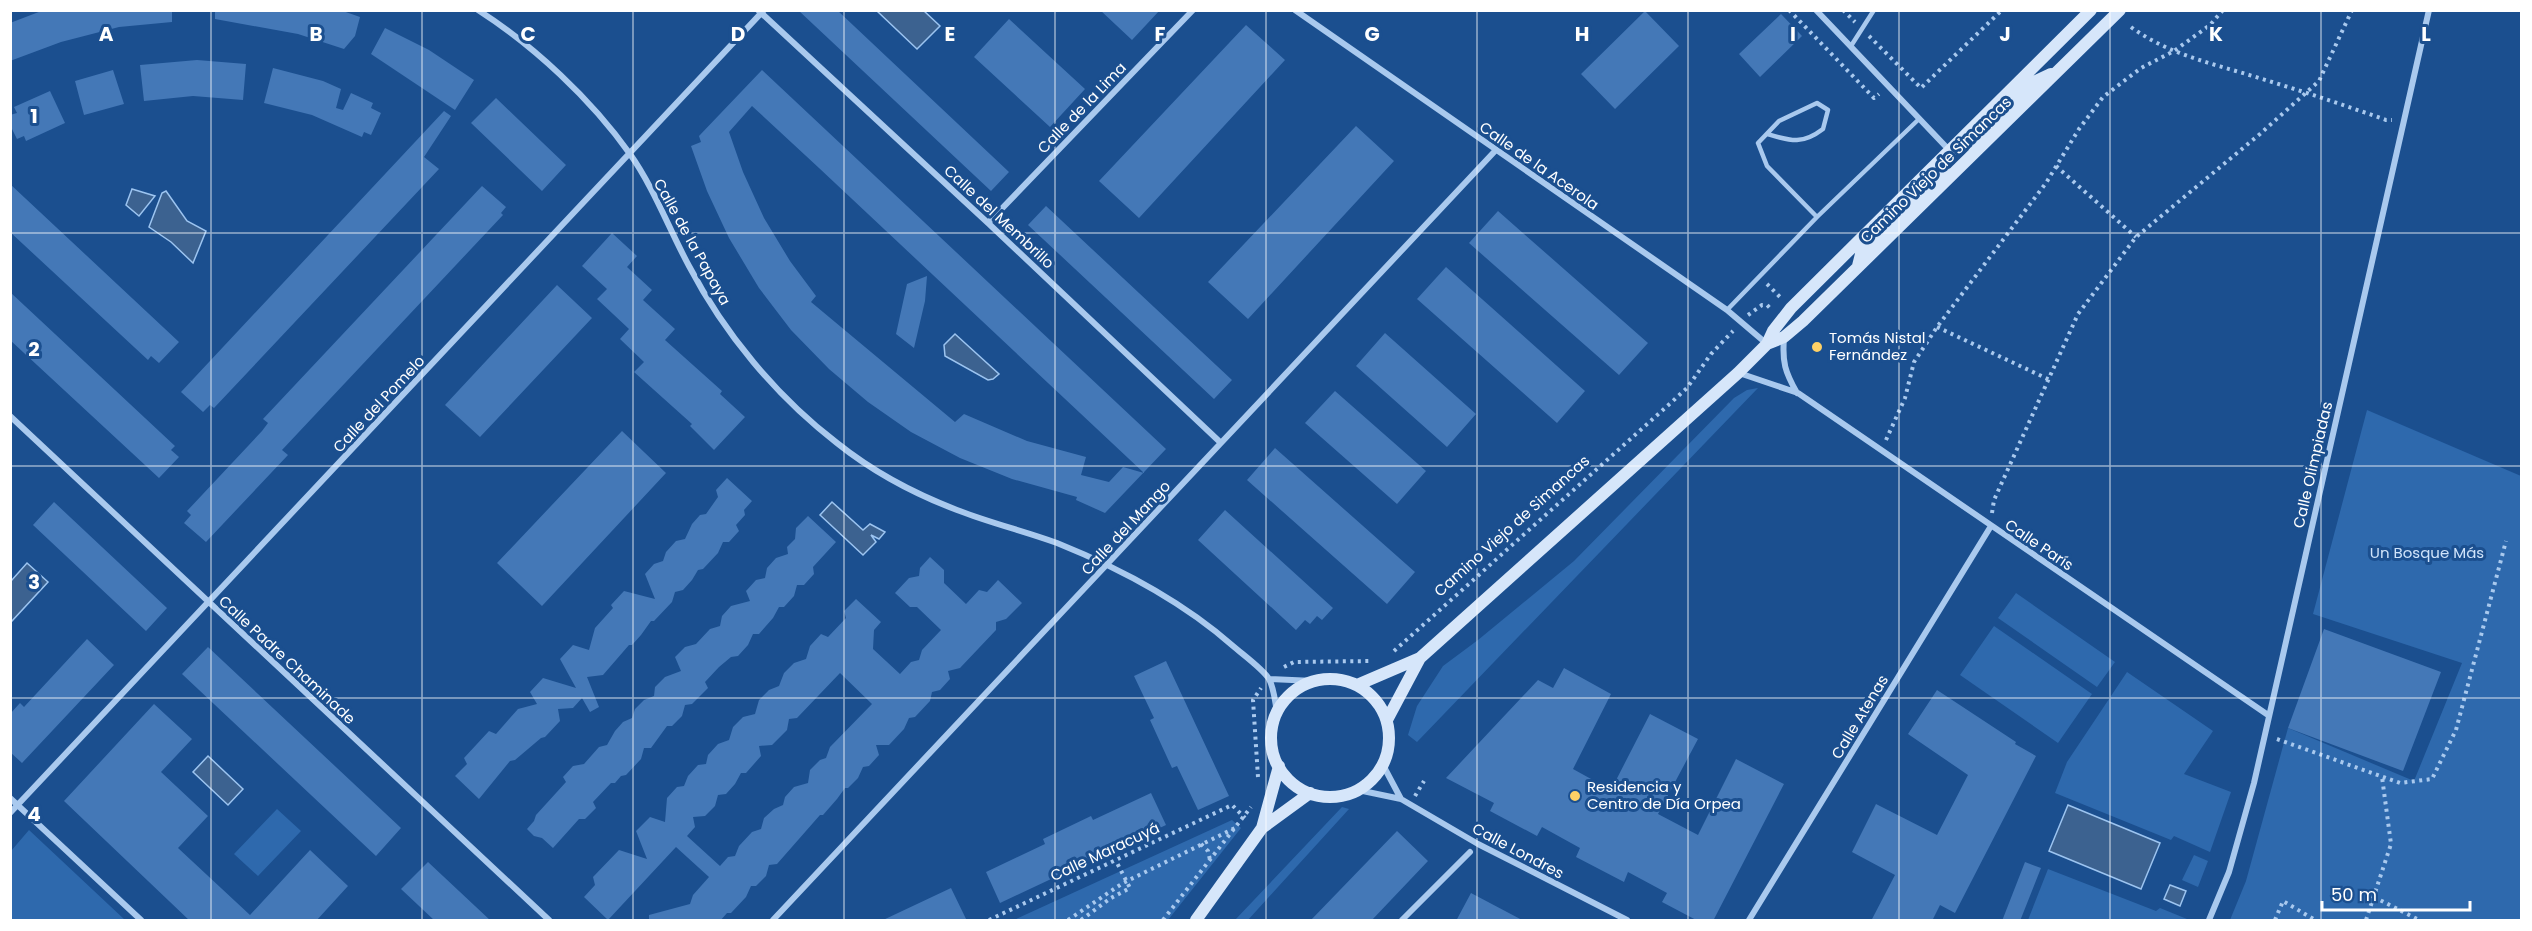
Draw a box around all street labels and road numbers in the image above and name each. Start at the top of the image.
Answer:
street label: Calle de la Lima [1033,57,1131,158]
street label: Camino Viejo de Simancas [1855,92,2016,248]
street label: Calle de la Acerola [1475,116,1603,215]
street label: Calle del Membrillo [940,160,1059,273]
street label: Calle de la Papaya [649,175,736,309]
street label: Calle del Pomelo [328,350,429,457]
street label: Calle Olimpiadas [2288,399,2337,530]
street label: Camino Viejo de Simancas [1429,450,1594,601]
street label: Calle del Mango [1076,476,1175,579]
street label: Calle París [2001,514,2078,575]
street label: Calle Padre Chaminade [214,591,360,729]
street label: Calle Atenas [1826,671,1893,763]
street label: Calle Maracuyá [1047,817,1163,886]
street label: Calle Londres [1469,818,1568,884]

